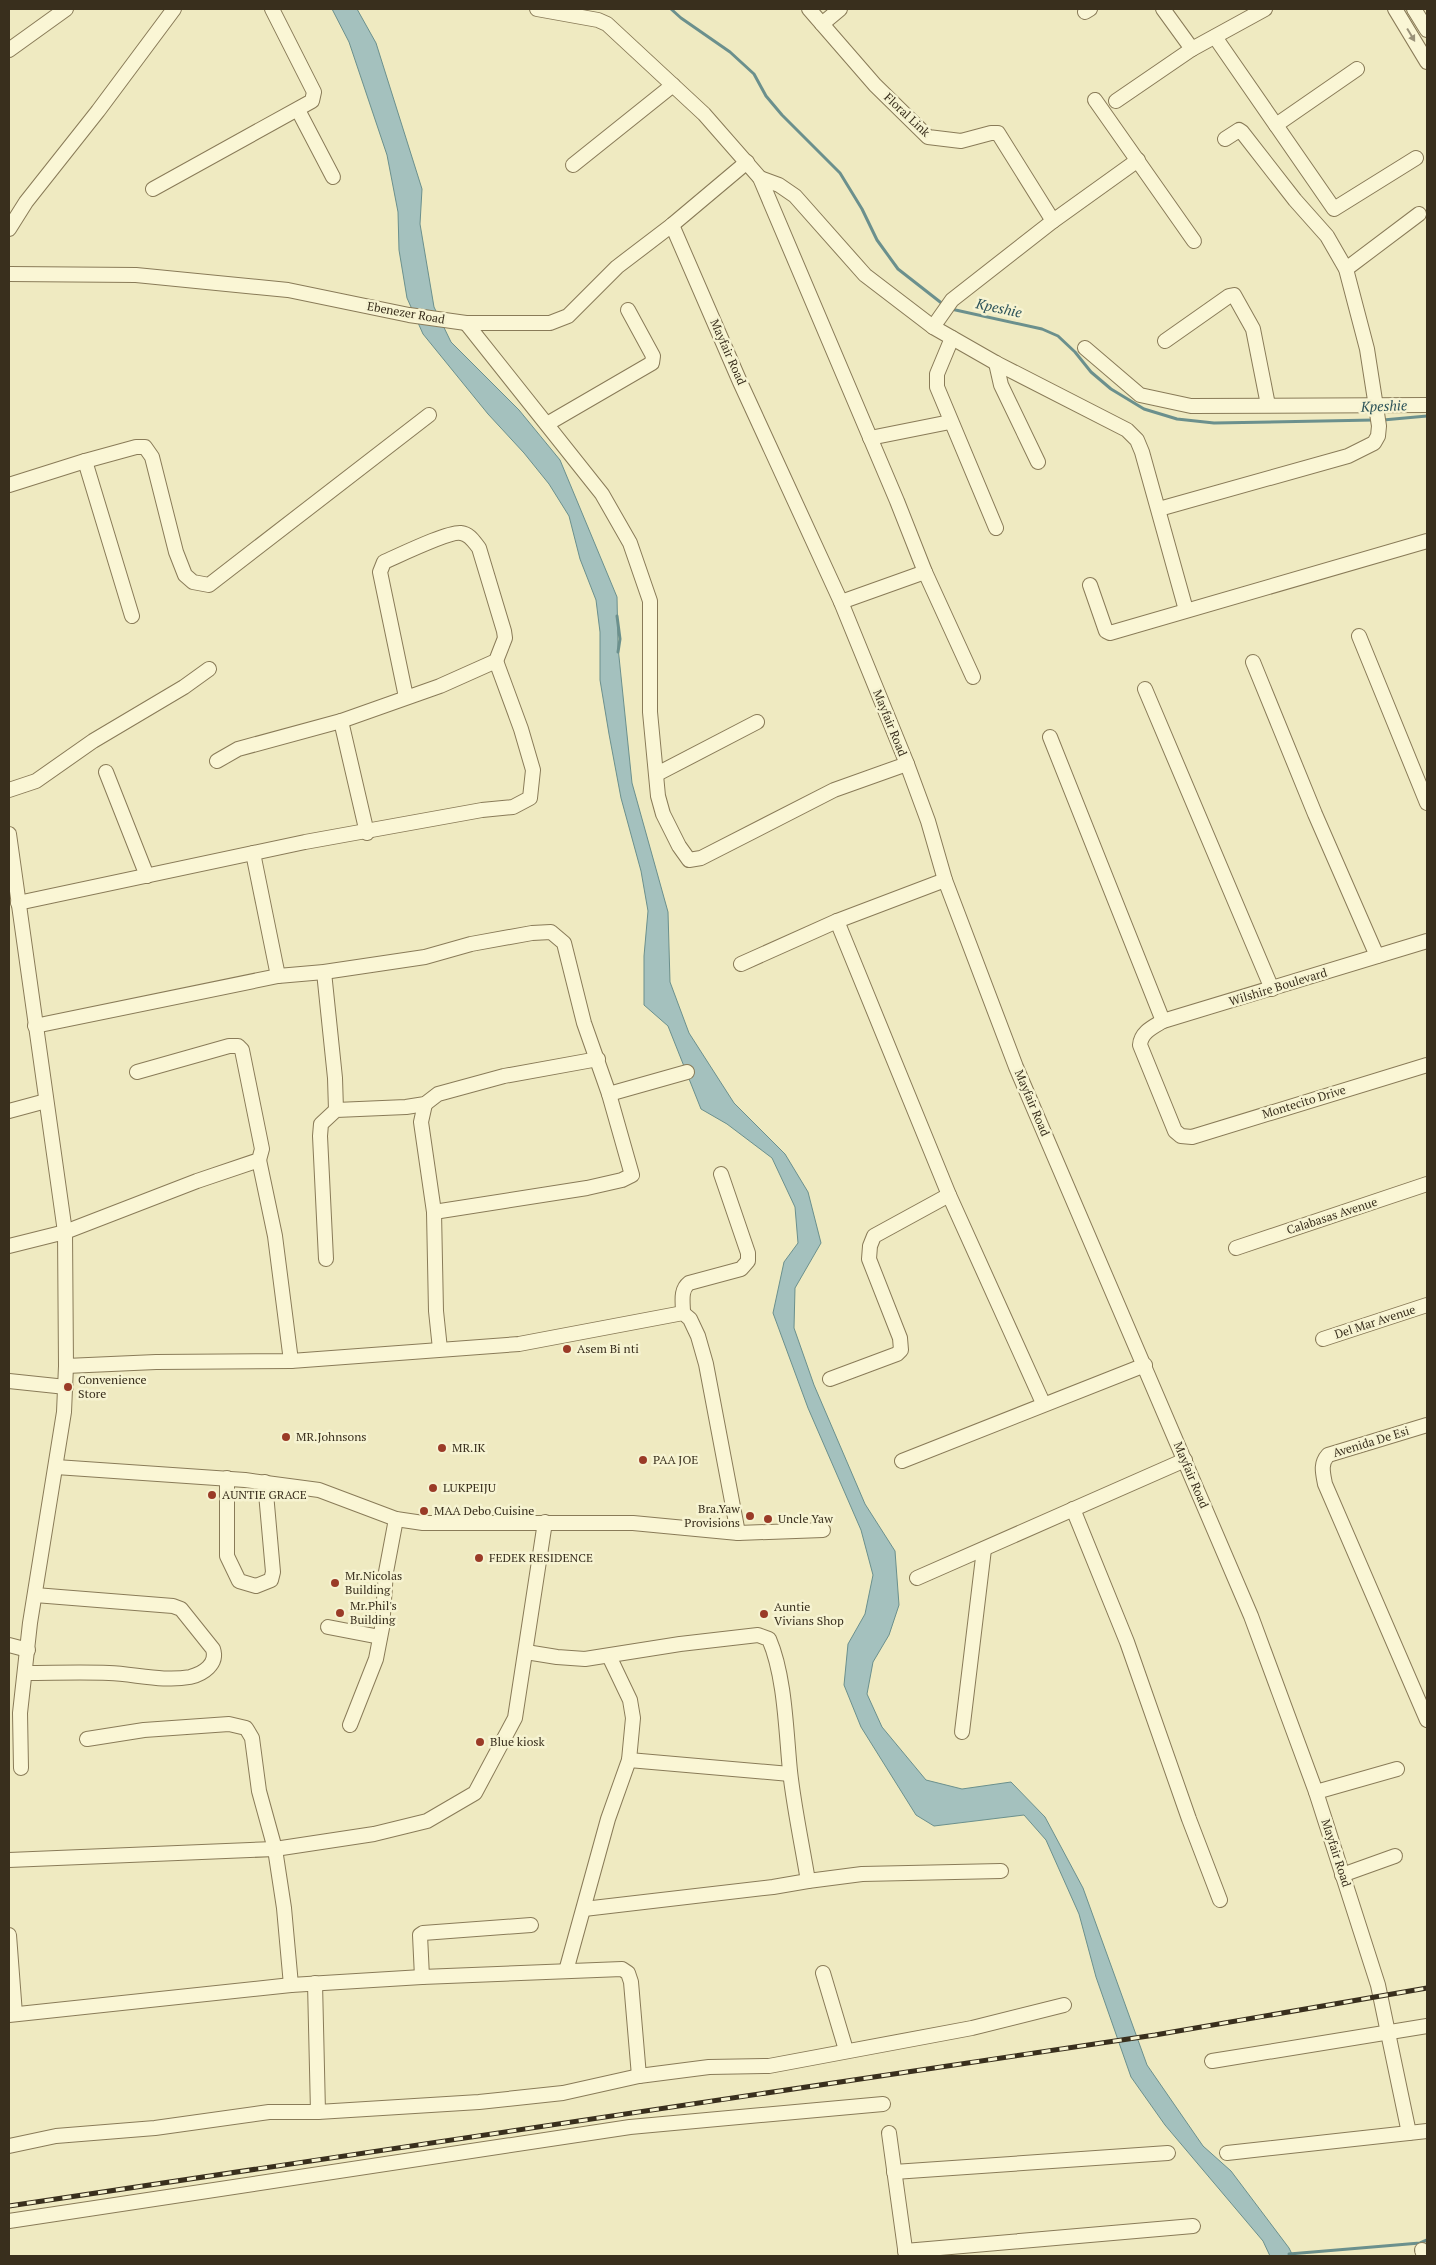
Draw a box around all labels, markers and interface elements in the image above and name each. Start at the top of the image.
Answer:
one-way arrow [1407,29,1416,42]
street label: Floral Link [881,90,934,140]
water label: Kpeshie [974,293,1024,322]
street label: Ebenezer Road [366,298,446,327]
street label: Mayfair Road [707,316,750,387]
water label: Kpeshie [1360,395,1408,416]
street label: Mayfair Road [870,687,911,759]
street label: Wilshire Boulevard [1227,964,1329,1009]
street label: Mayfair Road [1012,1067,1053,1139]
street label: Montecito Drive [1260,1082,1347,1121]
street label: Calabasas Avenue [1285,1194,1379,1237]
street label: Del Mar Avenue [1333,1301,1417,1342]
place label: Asem Bi nti [577,1341,639,1356]
marker: Asem Bi nti [561,1343,573,1355]
place label: Convenience Store [78,1372,146,1401]
marker: Convenience Store [62,1381,74,1393]
street label: Avenida De Esi [1331,1423,1411,1460]
place label: MR.Johnsons [296,1429,366,1444]
marker: MR.Johnsons [280,1431,292,1443]
street label: Mayfair Road [1171,1439,1212,1511]
place label: MR.IK [452,1440,486,1455]
marker: MR.IK [436,1442,448,1454]
place label: PAA JOE [653,1452,698,1467]
marker: PAA JOE [637,1454,649,1466]
place label: LUKPEIJU [443,1480,496,1495]
marker: LUKPEIJU [427,1482,439,1494]
place label: AUNTIE GRACE [222,1487,307,1502]
marker: AUNTIE GRACE [206,1489,218,1501]
place label: Bra.Yaw Provisions [684,1501,740,1530]
place label: MAA Debo Cuisine [434,1503,534,1518]
marker: MAA Debo Cuisine [418,1505,430,1517]
marker: Bra.Yaw Provisions [744,1510,756,1522]
place label: Uncle Yaw [778,1511,833,1526]
marker: Uncle Yaw [762,1513,774,1525]
place label: FEDEK RESIDENCE [489,1550,593,1565]
marker: FEDEK RESIDENCE [473,1552,485,1564]
place label: Mr.Nicolas Building [345,1568,402,1597]
marker: Mr.Nicolas Building [329,1577,341,1589]
place label: Mr.Phil's Building [350,1598,397,1627]
place label: Auntie Vivians Shop [774,1599,844,1628]
marker: Mr.Phil's Building [334,1607,346,1619]
marker: Auntie Vivians Shop [758,1608,770,1620]
place label: Blue kiosk [490,1734,545,1749]
marker: Blue kiosk [474,1736,486,1748]
street label: Mayfair Road [1318,1817,1355,1889]

